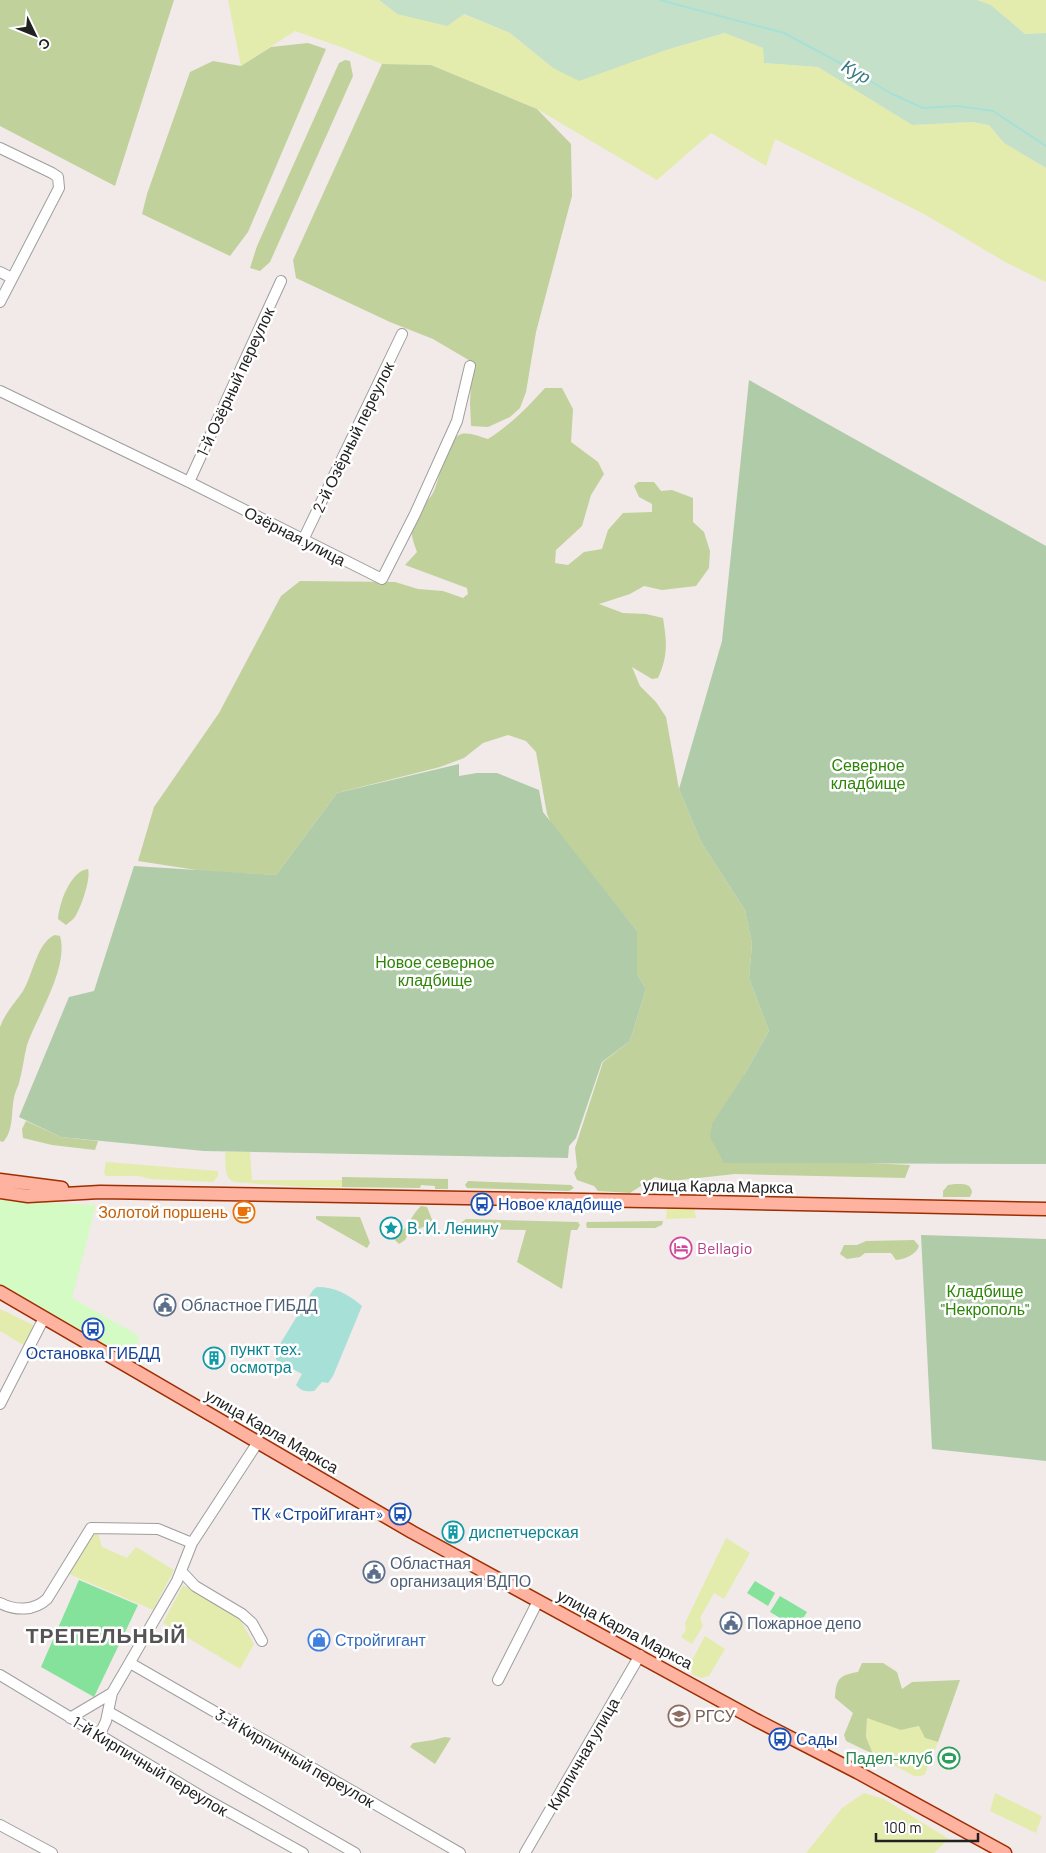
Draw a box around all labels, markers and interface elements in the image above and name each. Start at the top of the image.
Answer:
north arrow [10,10,60,60]
text: С [35,35,55,54]
water label: Кур [838,54,875,88]
street label: 1-й Озёрный переулок [192,303,278,459]
street label: 2-й Озёрный переулок [308,357,398,515]
street label: Озёрная улица [241,502,349,569]
park label: Северное кладбище [831,755,905,792]
park label: Новое северное кладбище [375,952,495,989]
street label: улица Карла Маркса [643,1175,794,1196]
bus stop icon: Новое кладбище [470,1192,494,1216]
place label: Новое кладбище [498,1194,623,1213]
cafe icon: Золотой поршень [232,1200,256,1224]
place label: Золотой поршень [98,1202,228,1221]
place icon: В. И. Ленину [379,1216,403,1240]
place label: В. И. Ленину [407,1218,498,1237]
hotel icon: Bellagio [669,1236,693,1260]
place label: Bellagio [697,1238,752,1257]
park label: Кладбище "Некрополь" [941,1281,1029,1318]
public building icon: Областное ГИБДД [153,1293,177,1317]
place label: Областное ГИБДД [181,1295,318,1314]
bus stop icon: Остановка ГИБДД [81,1317,105,1341]
place label: пункт тех. осмотра [230,1339,301,1376]
place label: Остановка ГИБДД [26,1343,160,1362]
building icon: пункт тех. осмотра [202,1346,226,1370]
street label: улица Карла Маркса [202,1385,342,1476]
bus stop icon: ТК «СтройГигант» [388,1502,412,1526]
place label: ТК «СтройГигант» [252,1504,384,1523]
building icon: диспетчерская [441,1520,465,1544]
place label: диспетчерская [469,1522,579,1541]
place label: Областная организация ВДПО [390,1553,531,1590]
public building icon: Областная организация ВДПО [362,1560,386,1584]
street label: улица Карла Маркса [554,1585,696,1672]
public building icon: Пожарное депо [719,1611,743,1635]
place label: Пожарное депо [747,1613,861,1632]
district label: ТРЕПЕЛЬНЫЙ [26,1622,186,1647]
shop icon: Стройгигант [307,1628,331,1652]
place label: Стройгигант [335,1630,427,1649]
street label: Кирпичная улица [543,1694,623,1813]
street label: 3-й Кирпичный переулок [212,1704,379,1811]
school or university icon: РГСУ [667,1704,691,1728]
place label: РГСУ [695,1706,736,1725]
street label: 1-й Кирпичный переулок [69,1712,232,1820]
bus stop icon: Сады [768,1727,792,1751]
place label: Сады [796,1729,837,1748]
sports icon: Падел-клуб [937,1746,961,1770]
place label: Падел-клуб [845,1748,933,1767]
scale bar [876,1810,978,1842]
text: 100 m [884,1818,922,1836]

